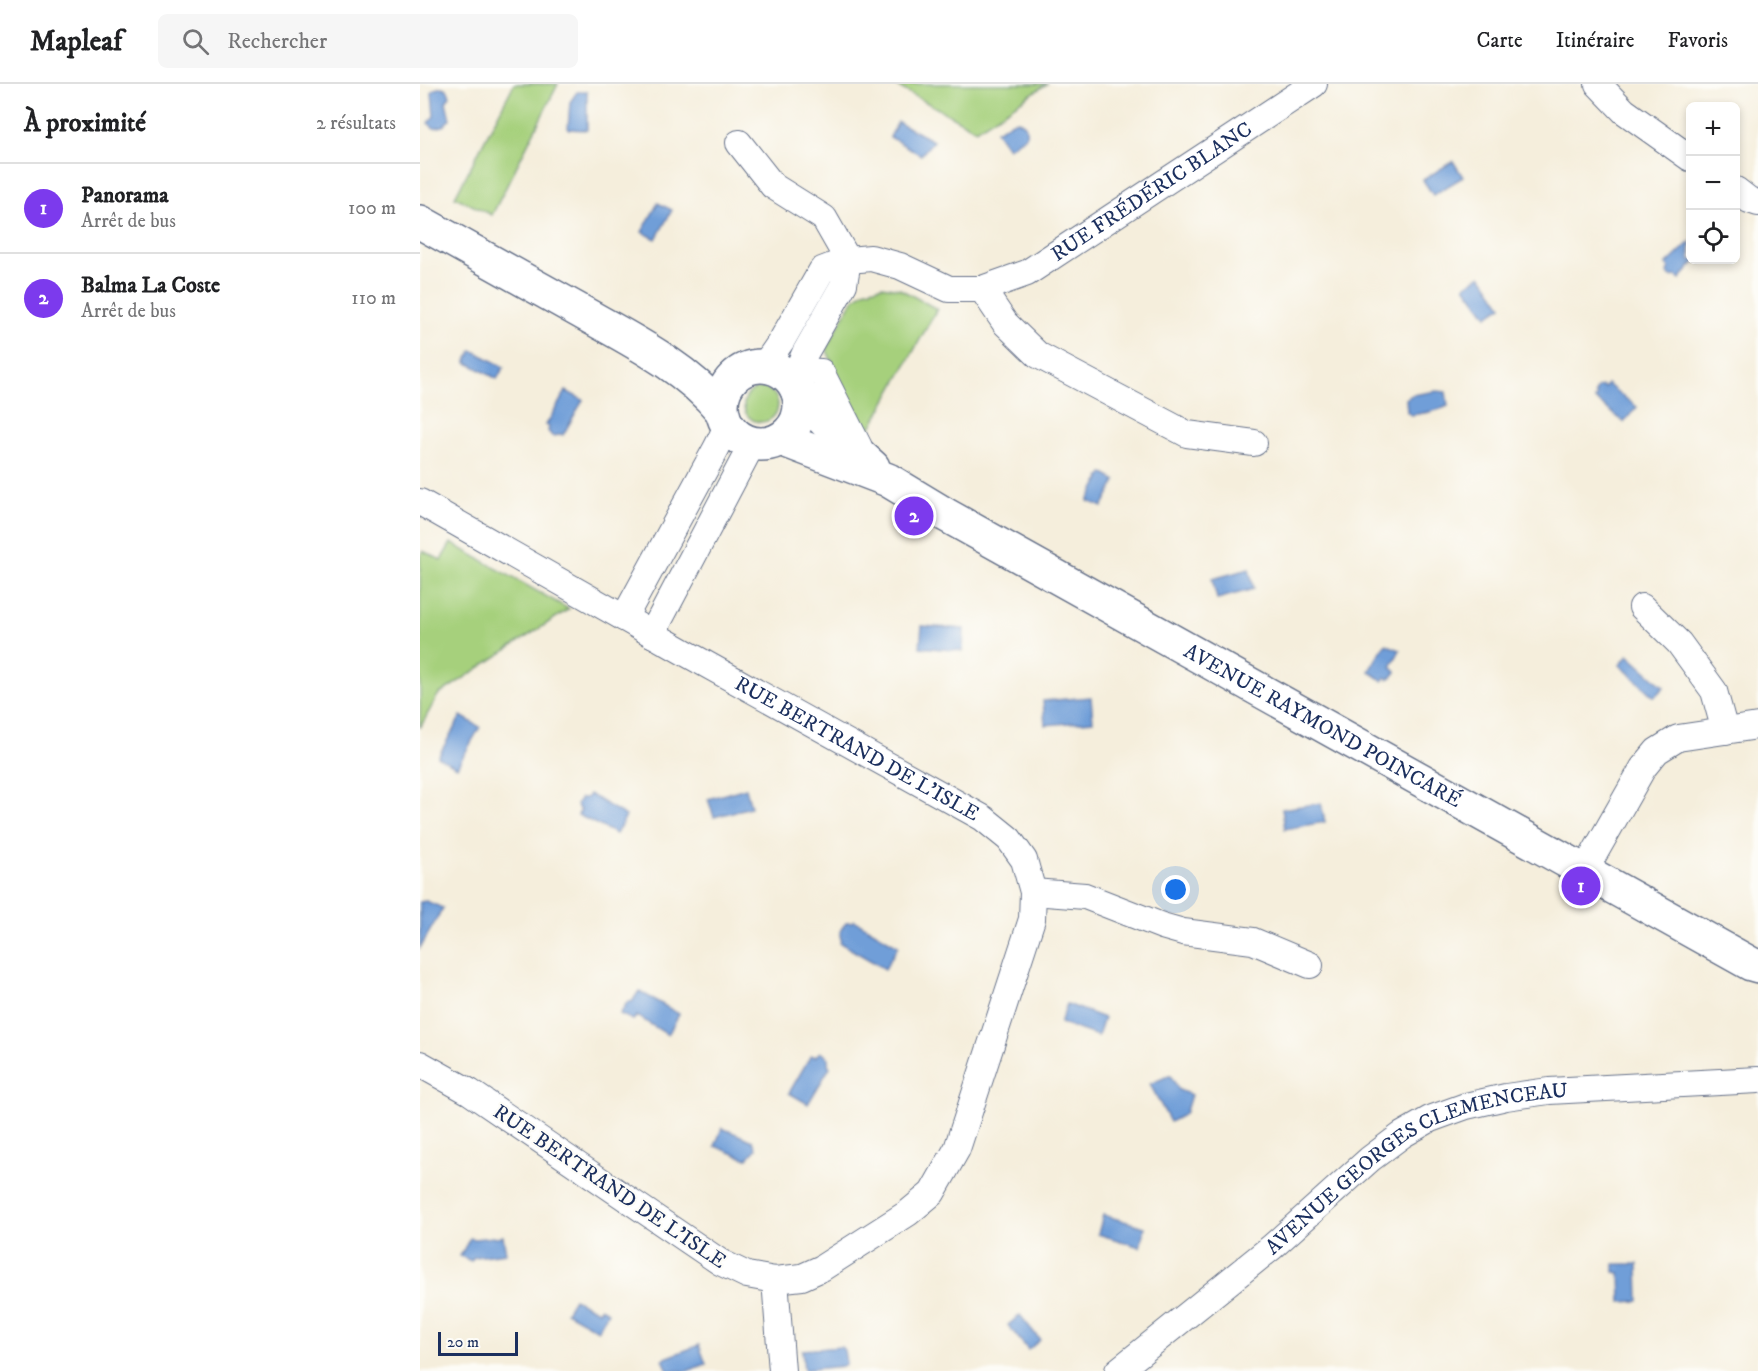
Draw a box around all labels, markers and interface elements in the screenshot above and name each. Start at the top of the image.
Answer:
search box [158,14,578,68]
text: Mapleaf [30,24,122,59]
icon: search [179,25,212,58]
text: Rechercher [227,28,327,55]
text: Carte [1477,28,1523,54]
text: Itinéraire [1556,28,1634,54]
text: Favoris [1667,28,1728,54]
map controls [1686,102,1740,264]
button: + [1686,102,1740,156]
text: À proximité [24,107,146,140]
text: 2 résultats [316,111,396,136]
street label: RUE FRÉDÉRIC BLANC [1046,116,1257,268]
button: − [1686,156,1740,210]
text: Panorama [81,182,169,209]
text: 1 [40,196,47,221]
text: 100 m [348,196,396,221]
text: Arrêt de bus [81,209,176,234]
button: locate [1686,210,1740,264]
text: Balma La Coste [81,272,220,299]
text: 2 [39,286,48,311]
text: 110 m [351,286,396,311]
text: Arrêt de bus [81,299,176,324]
pin: 2 [894,494,934,538]
street label: AVENUE RAYMOND POINCARÉ [1179,638,1467,814]
street label: RUE BERTRAND DE L'ISLE [730,671,984,827]
pin: 1 [1562,864,1600,908]
your location [1161,875,1190,904]
street label: AVENUE GEORGES CLEMENCEAU [1260,1078,1568,1261]
street label: RUE BERTRAND DE L'ISLE [488,1099,731,1275]
scale bar [438,1329,518,1356]
text: 20 m [447,1332,479,1352]

